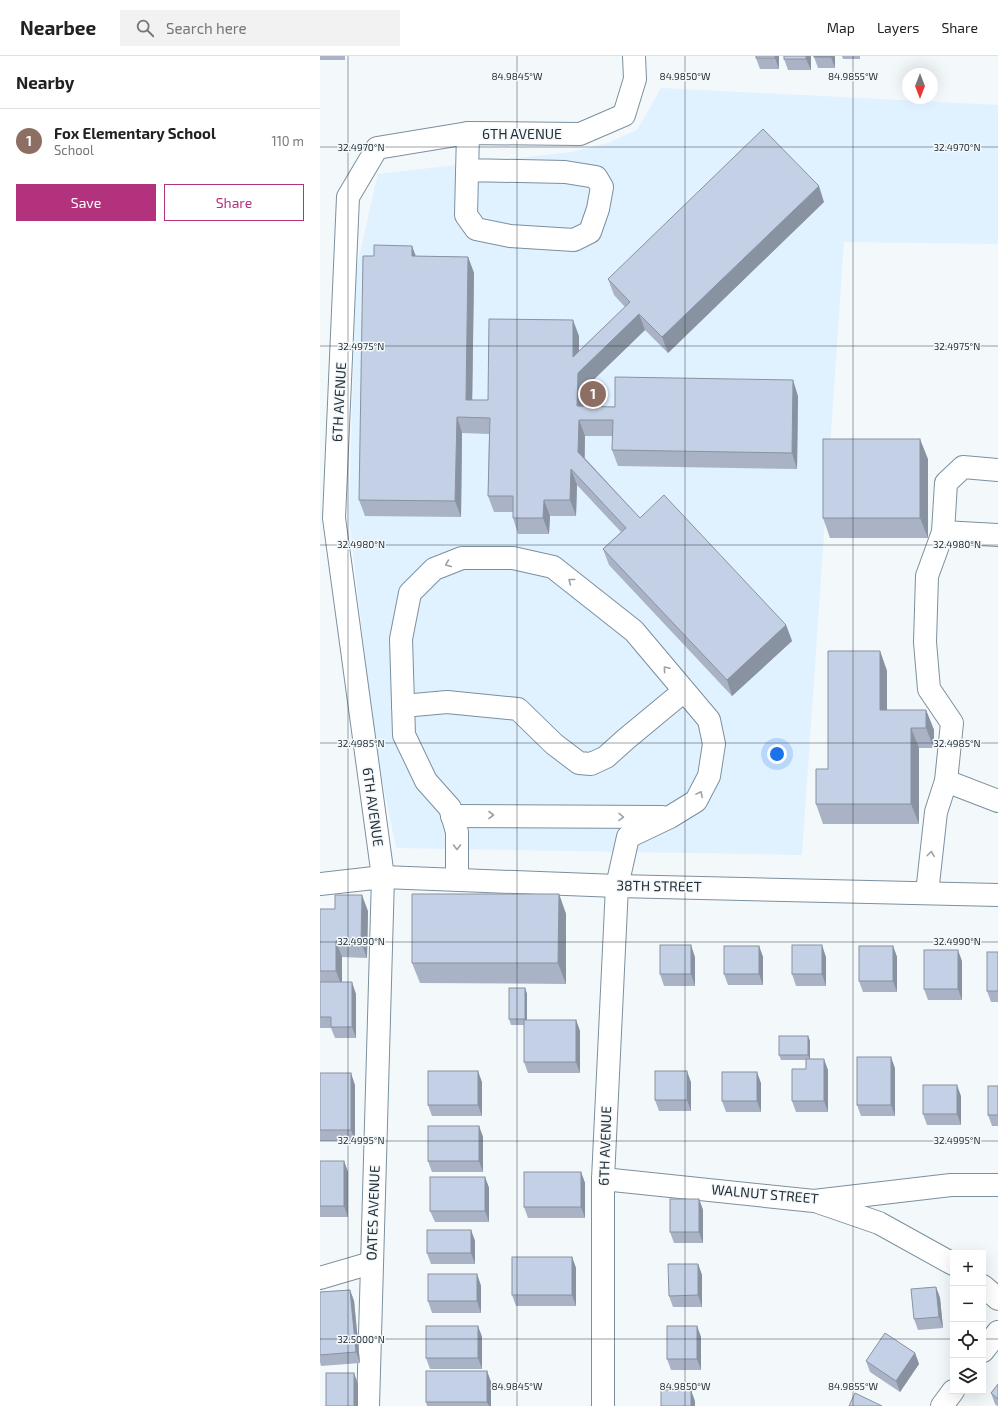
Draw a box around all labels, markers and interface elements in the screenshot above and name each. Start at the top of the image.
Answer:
search box [120,10,400,46]
text: Nearbee [20,16,96,39]
icon: search [134,17,156,39]
text: Search here [166,19,247,37]
text: Map [827,19,855,36]
text: Layers [877,19,919,36]
text: Share [941,19,978,36]
north arrow [902,68,938,104]
text: 84.9845°W [492,70,543,82]
text: 84.9850°W [660,70,711,82]
text: 84.9855°W [828,70,879,82]
text: Nearby [16,72,74,92]
text: Fox Elementary School [54,124,216,142]
street label: 6TH AVENUE [482,125,562,142]
text: 1 [26,133,32,149]
text: 110 m [272,133,304,149]
text: 32.4970°N [337,141,385,153]
text: 32.4970°N [933,141,981,153]
text: School [54,142,94,158]
button: Save [16,184,156,221]
button: Share [164,184,304,221]
text: 32.4975°N [338,340,384,352]
text: 32.4975°N [934,340,980,352]
street label: 6TH AVENUE [328,361,349,442]
pin: 1 [580,379,606,409]
text: 32.4980°N [337,538,385,550]
text: 32.4980°N [933,538,981,550]
one-way arrow [444,559,452,567]
one-way arrow [568,579,575,586]
one-way arrow [663,666,670,674]
text: 32.4985°N [337,737,385,749]
text: 32.4985°N [933,737,981,749]
your location [767,744,787,764]
street label: 6TH AVENUE [360,766,387,848]
one-way arrow [695,791,703,798]
one-way arrow [488,811,494,819]
one-way arrow [618,812,624,821]
one-way arrow [453,844,461,850]
one-way arrow [926,851,935,857]
street label: 38TH STREET [616,876,702,895]
text: 32.4990°N [337,935,385,947]
text: 32.4990°N [933,935,981,947]
street label: 6TH AVENUE [595,1106,614,1186]
text: 32.4995°N [337,1134,385,1146]
text: 32.4995°N [933,1134,981,1146]
street label: OATES AVENUE [362,1165,383,1261]
street label: WALNUT STREET [711,1180,819,1207]
map controls [950,1250,986,1394]
button: + [950,1250,986,1286]
button: − [950,1286,986,1322]
button: locate [950,1322,986,1358]
text: 32.5000°N [337,1333,385,1345]
button: layers [950,1358,986,1394]
text: 84.9845°W [492,1380,543,1392]
text: 84.9850°W [660,1380,711,1392]
text: 84.9855°W [828,1380,879,1392]

